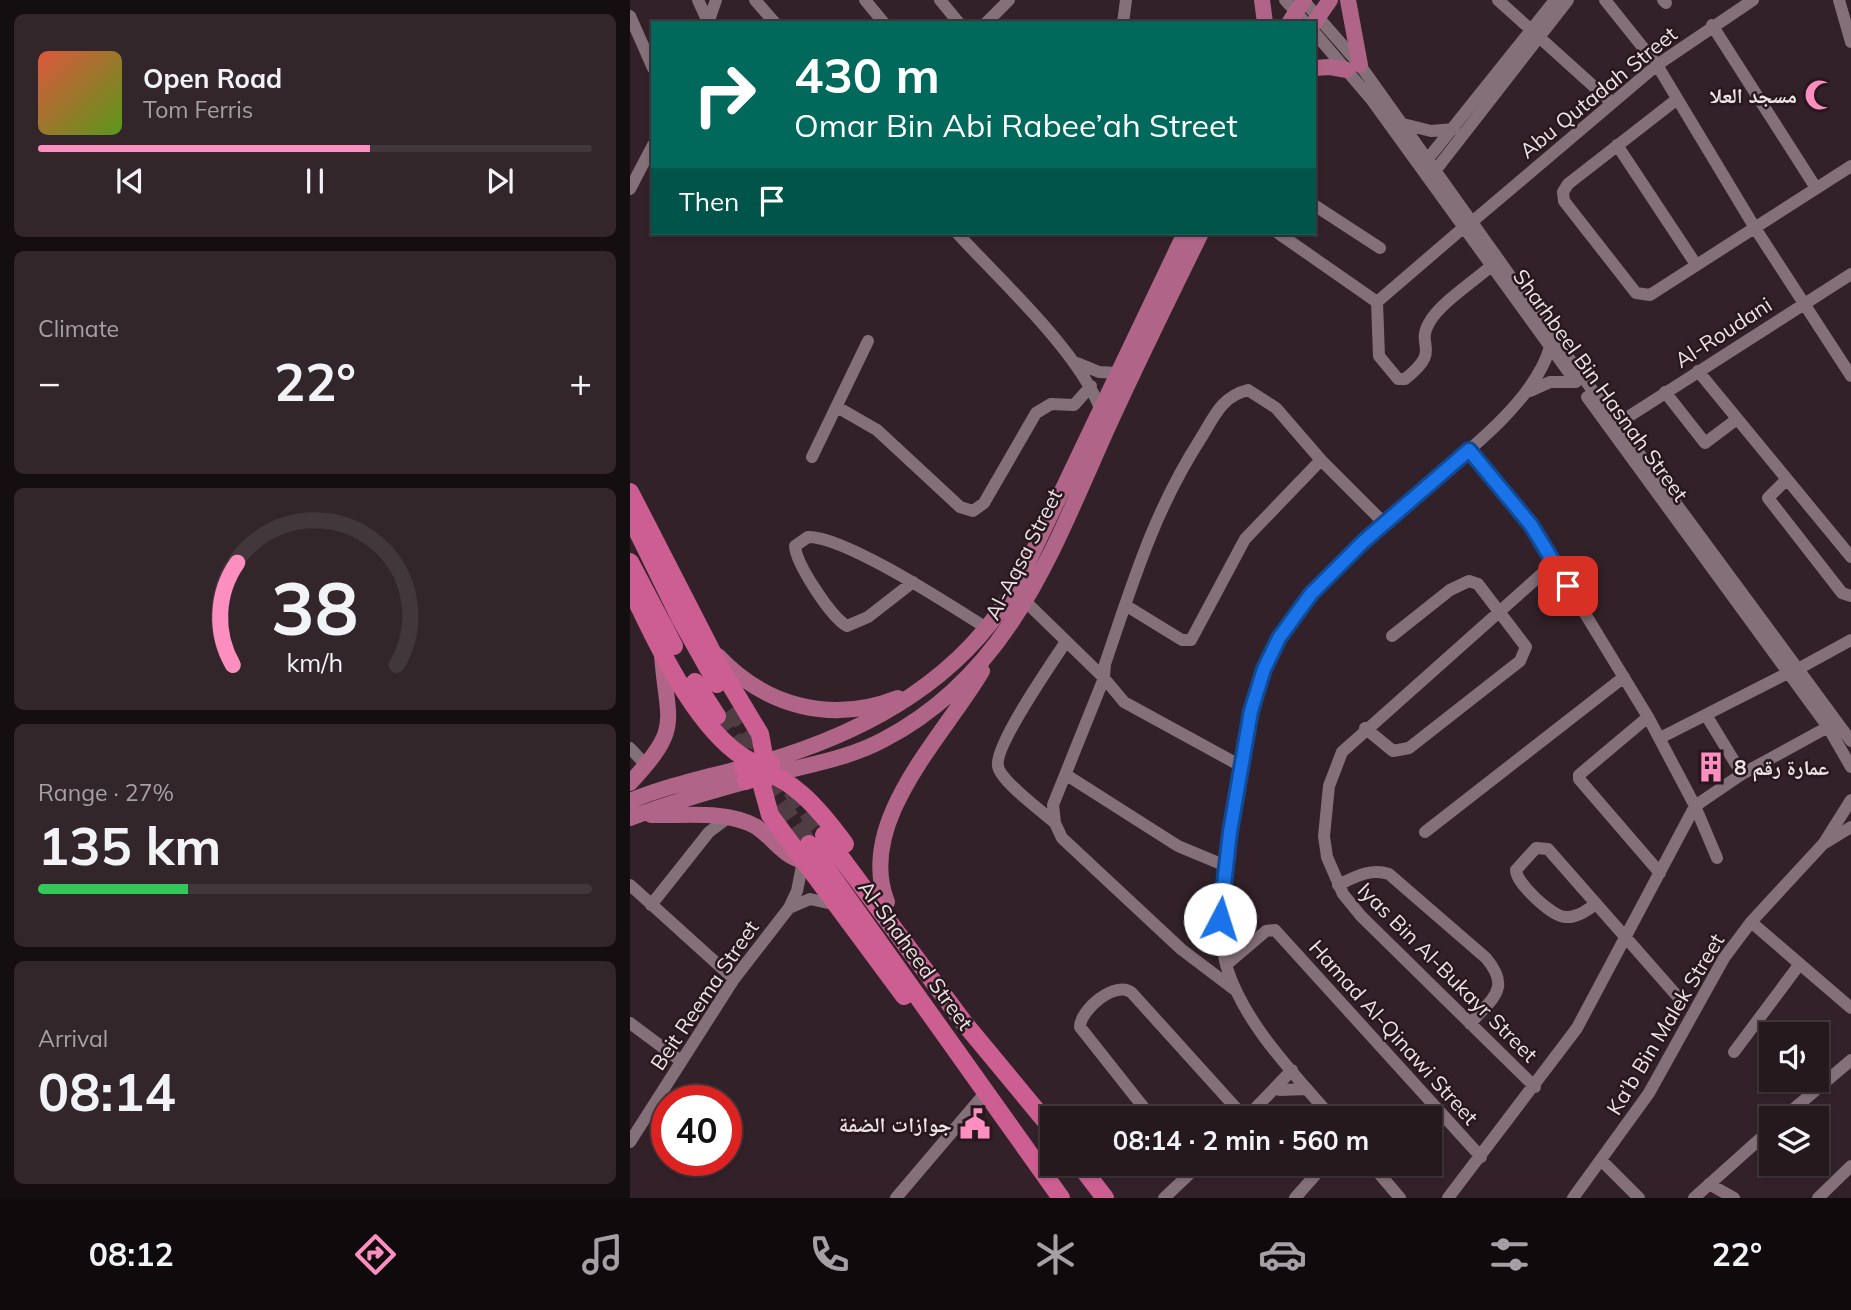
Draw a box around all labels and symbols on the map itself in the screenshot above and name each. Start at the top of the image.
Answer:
street label: Abu Qutadah Street [1514,21,1682,163]
mosque icon: مسجد العلا [1803,78,1837,112]
place label: مسجد العلا [1710,82,1797,108]
street label: Sharhbeel Bin Hasnah Street [1508,264,1694,506]
street label: Al-Roudani [1670,291,1776,373]
street label: Al-Aqsa Street [979,484,1067,624]
pin [1538,556,1598,616]
building icon: عمارة رقم 8 [1694,750,1728,784]
place label: عمارة رقم 8 [1734,754,1829,782]
street label: Al-Shaheed Street [853,875,979,1035]
street label: Iyas Bin Al-Bukayr Street [1353,877,1543,1067]
position arrow [1183,882,1257,956]
street label: Beit Reema Street [644,915,764,1075]
street label: Ka’b Bin Malek Street [1601,929,1729,1119]
street label: Hamad Al-Qinawi Street [1304,934,1484,1130]
speed limit sign: 40 [651,1085,742,1176]
public building icon: جوازات الضفة [958,1107,992,1141]
place label: جوازات الضفة [839,1111,952,1137]

